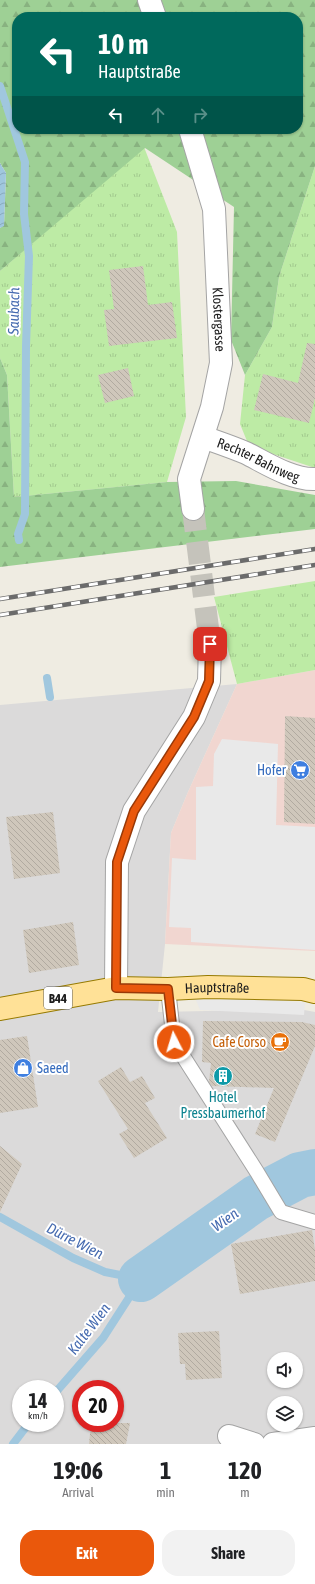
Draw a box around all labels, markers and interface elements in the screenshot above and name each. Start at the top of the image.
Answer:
icon: left [32,28,84,80]
text: 10 m [98,28,148,60]
text: Hauptstraße [98,61,181,82]
icon: left [105,104,127,126]
icon: ahead [147,104,169,126]
icon: right [189,104,211,126]
water label: Saubach [5,287,22,336]
street label: Klostergasse [210,287,228,352]
street label: Rechter Bahnweg [215,435,301,485]
pin [193,627,227,661]
icon: arrive [199,633,221,655]
supermarket icon: Hofer [289,759,311,781]
place label: Hofer [257,762,287,778]
street label: Hauptstraße [184,979,249,996]
road number: B44 [44,987,72,1009]
position arrow [153,1021,195,1063]
cafe icon: Cafe Corso [269,1031,291,1053]
place label: Cafe Corso [213,1034,266,1050]
shop icon: Saeed [12,1057,34,1079]
place label: Saeed [37,1060,69,1076]
building icon: Hotel Pressbaumerhof [212,1065,234,1087]
place label: Hotel Pressbaumerhof [181,1089,266,1121]
water label: Wien [208,1204,241,1235]
water label: Dürre Wien [44,1219,106,1262]
water label: Kalte Wien [64,1300,113,1358]
map controls [267,1352,303,1432]
button: sound [267,1352,303,1388]
speed limit sign: 20 [72,1380,124,1432]
text: 14 [29,1389,47,1412]
button: layers [267,1396,303,1432]
text: km/h [28,1410,48,1421]
text: 19:06 [53,1457,103,1484]
text: 1 [160,1457,171,1484]
text: 120 [228,1457,262,1484]
text: Arrival [62,1485,94,1500]
text: min [156,1485,175,1500]
text: m [240,1485,250,1500]
button: Exit [20,1530,154,1576]
button: Share [162,1530,295,1576]

